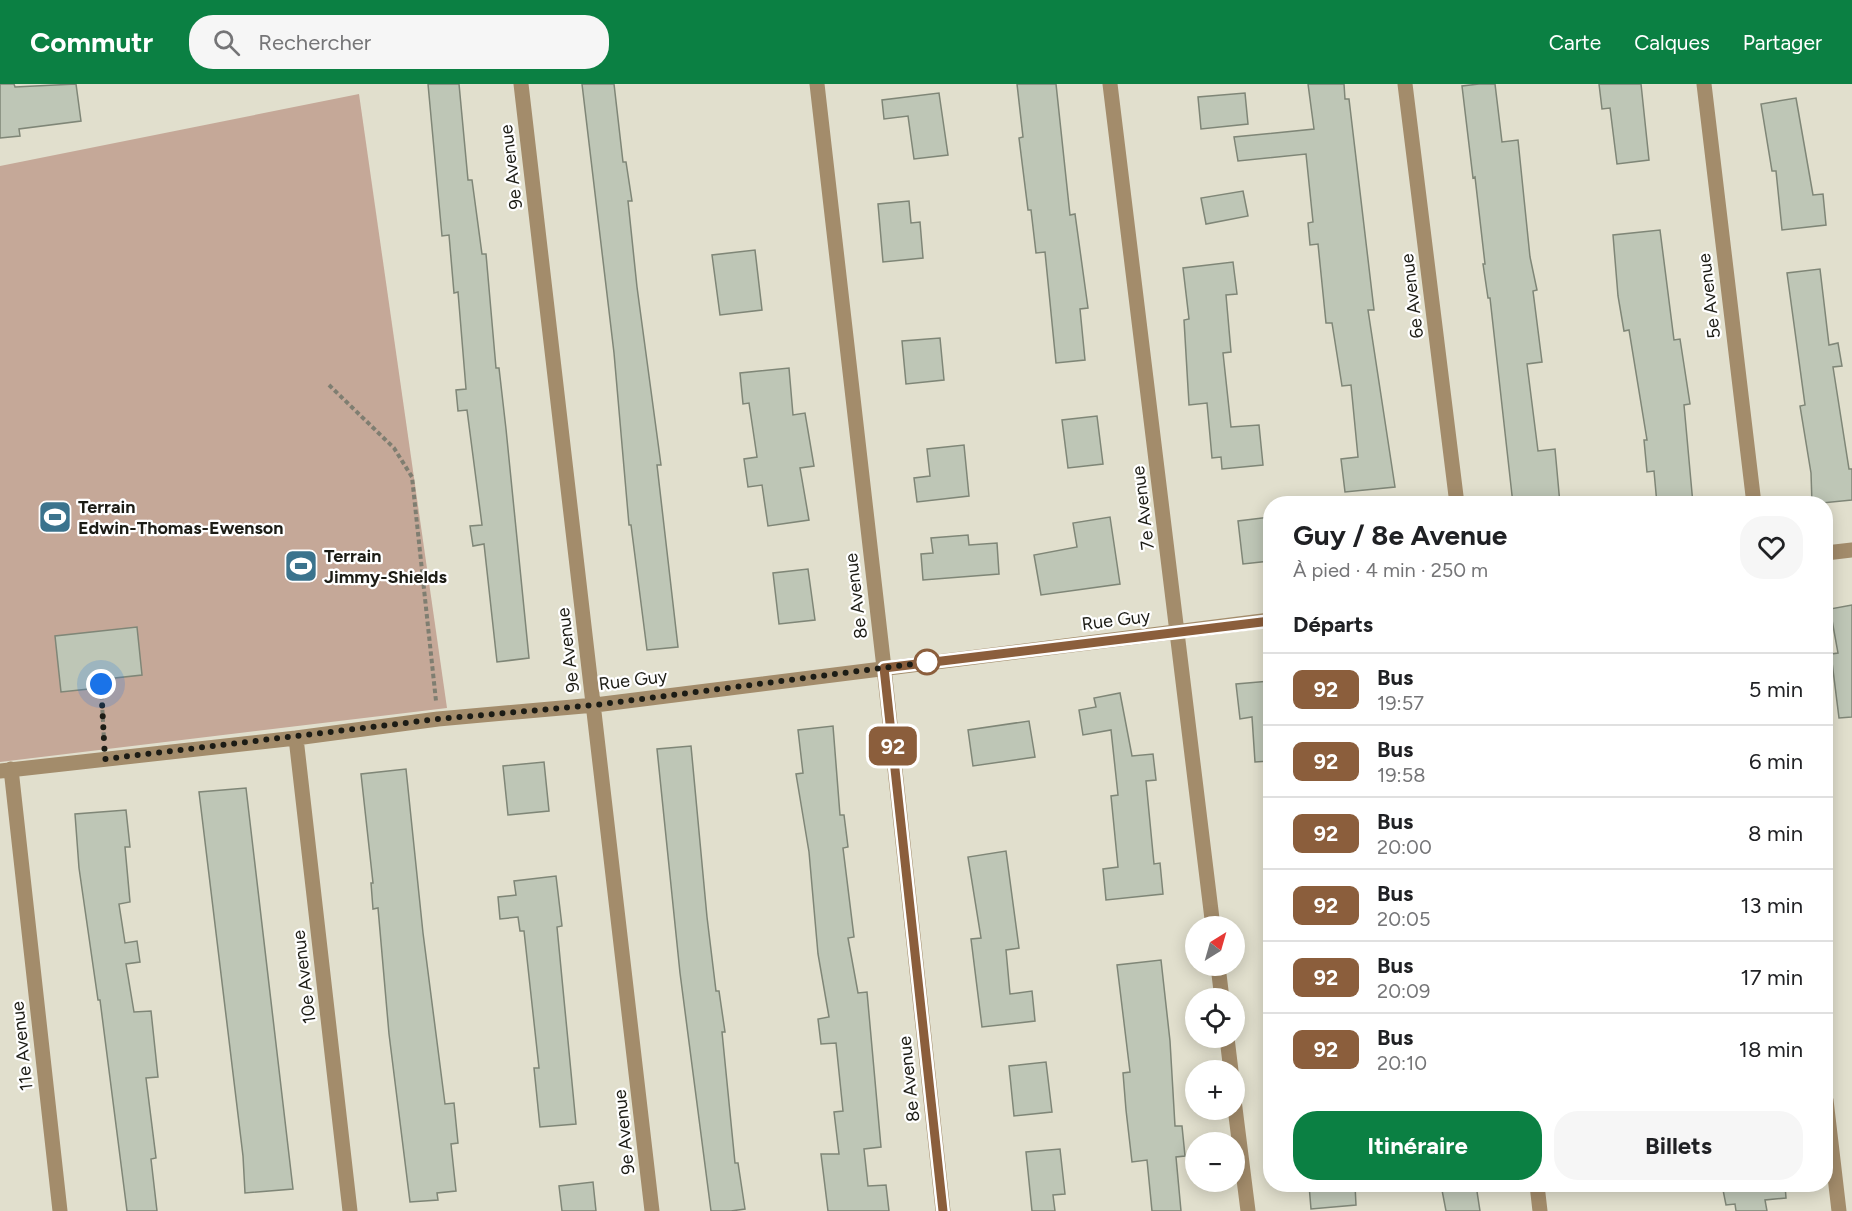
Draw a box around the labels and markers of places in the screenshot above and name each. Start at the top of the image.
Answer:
place label: Terrain Edwin-Thomas-Ewenson [78,496,284,539]
sports icon: Terrain Edwin-Thomas-Ewenson [37,499,73,535]
place label: Terrain Jimmy-Shields [324,545,448,588]
sports icon: Terrain Jimmy-Shields [283,548,319,584]
unlabelled marker [914,649,940,675]

